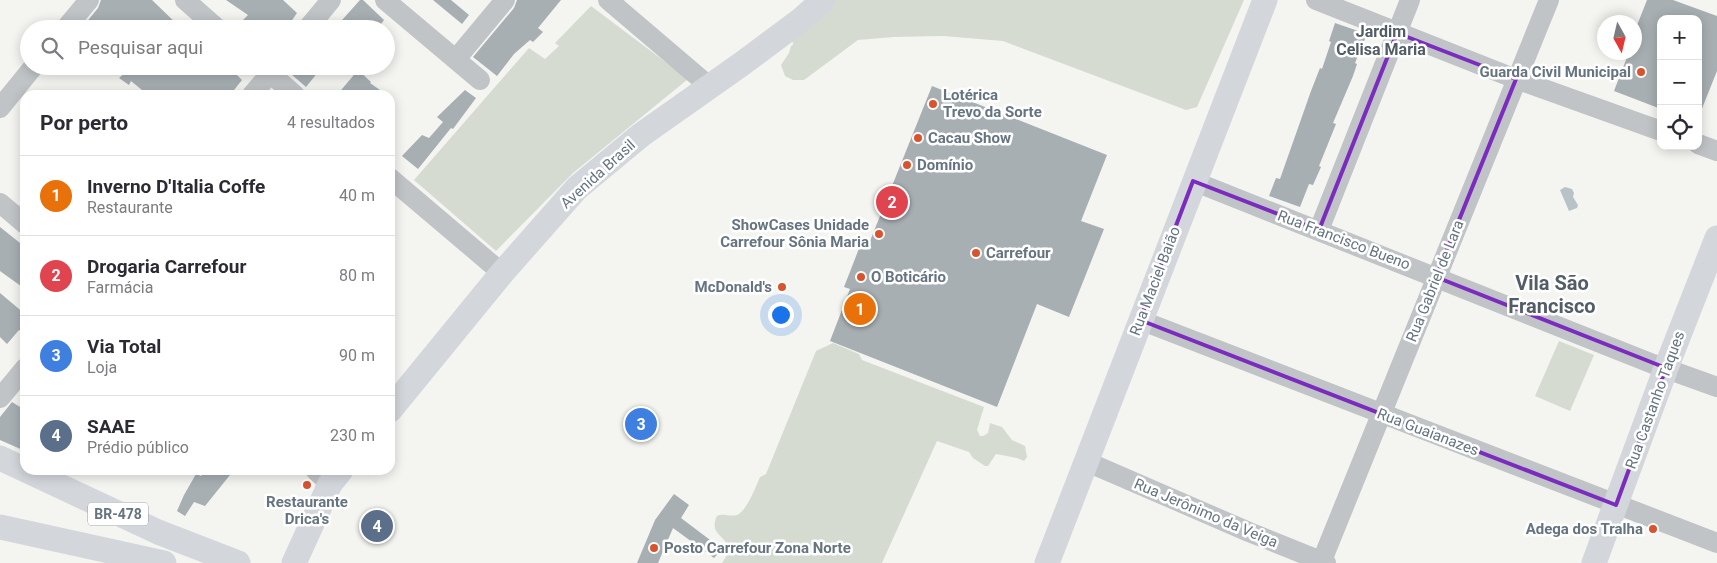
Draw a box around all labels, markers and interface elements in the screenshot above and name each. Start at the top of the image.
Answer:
north arrow [1597,15,1642,60]
map controls [1657,15,1702,150]
button: + [1657,15,1702,60]
search box [20,20,395,75]
district label: Jardim Celisa Maria [1336,22,1426,59]
icon: search [38,34,66,62]
text: Pesquisar aqui [78,36,203,59]
button: − [1657,60,1702,105]
place label: Guarda Civil Municipal [1480,63,1631,81]
marker: Guarda Civil Municipal [1635,66,1647,78]
place label: Lotérica Trevo da Sorte [943,86,1042,121]
marker: Lotérica Trevo da Sorte [927,98,939,110]
button: locate [1657,105,1702,150]
text: Por perto [40,111,128,135]
text: 4 resultados [287,113,375,132]
place label: Cacau Show [928,129,1011,147]
marker: Cacau Show [912,132,924,144]
street label: Avenida Brasil [557,136,639,212]
place label: Domínio [917,156,973,174]
marker: Domínio [901,159,913,171]
text: Inverno D'Italia Coffe [87,175,265,198]
pin: 2 [876,183,908,221]
text: 1 [51,186,61,205]
text: 40 m [339,186,375,205]
text: Restaurante [87,198,173,217]
street label: Rua Francisco Bueno [1275,206,1413,274]
place label: ShowCases Unidade Carrefour Sônia Maria [720,216,869,251]
street label: Rua Gabriel de Lara [1402,218,1468,344]
street label: Rua Maciel Baião [1126,224,1184,338]
marker: ShowCases Unidade Carrefour Sônia Maria [873,228,885,240]
place label: Carrefour [986,244,1051,262]
marker: Carrefour [970,247,982,259]
text: Drogaria Carrefour [87,255,246,278]
text: 2 [51,266,61,285]
text: 80 m [339,266,375,285]
place label: O Boticário [871,268,946,286]
marker: O Boticário [855,271,867,283]
district label: Vila São Francisco [1508,271,1596,318]
text: Farmácia [87,278,153,297]
place label: McDonald's [695,278,772,296]
marker: McDonald's [776,281,788,293]
pin: 1 [844,290,876,328]
your location [768,302,794,328]
street label: Rua Castanho Taques [1622,329,1688,471]
text: Via Total [87,335,161,358]
text: 3 [51,346,61,365]
text: 90 m [339,346,375,365]
text: Loja [87,358,117,377]
street label: Rua Guaianazes [1375,404,1481,460]
pin: 3 [625,405,657,443]
text: SAAE [87,415,135,438]
text: 4 [51,426,61,445]
text: 230 m [330,426,375,445]
text: Prédio público [87,438,189,457]
street label: Rua Jerônimo da Veiga [1131,475,1281,551]
marker: Restaurante Drica's [301,479,313,491]
place label: Restaurante Drica's [266,493,348,528]
road number: BR-478 [88,502,148,526]
pin: 4 [361,507,393,545]
place label: Adega dos Tralha [1526,520,1643,538]
marker: Adega dos Tralha [1647,523,1659,535]
place label: Posto Carrefour Zona Norte [664,539,851,557]
marker: Posto Carrefour Zona Norte [648,542,660,554]

